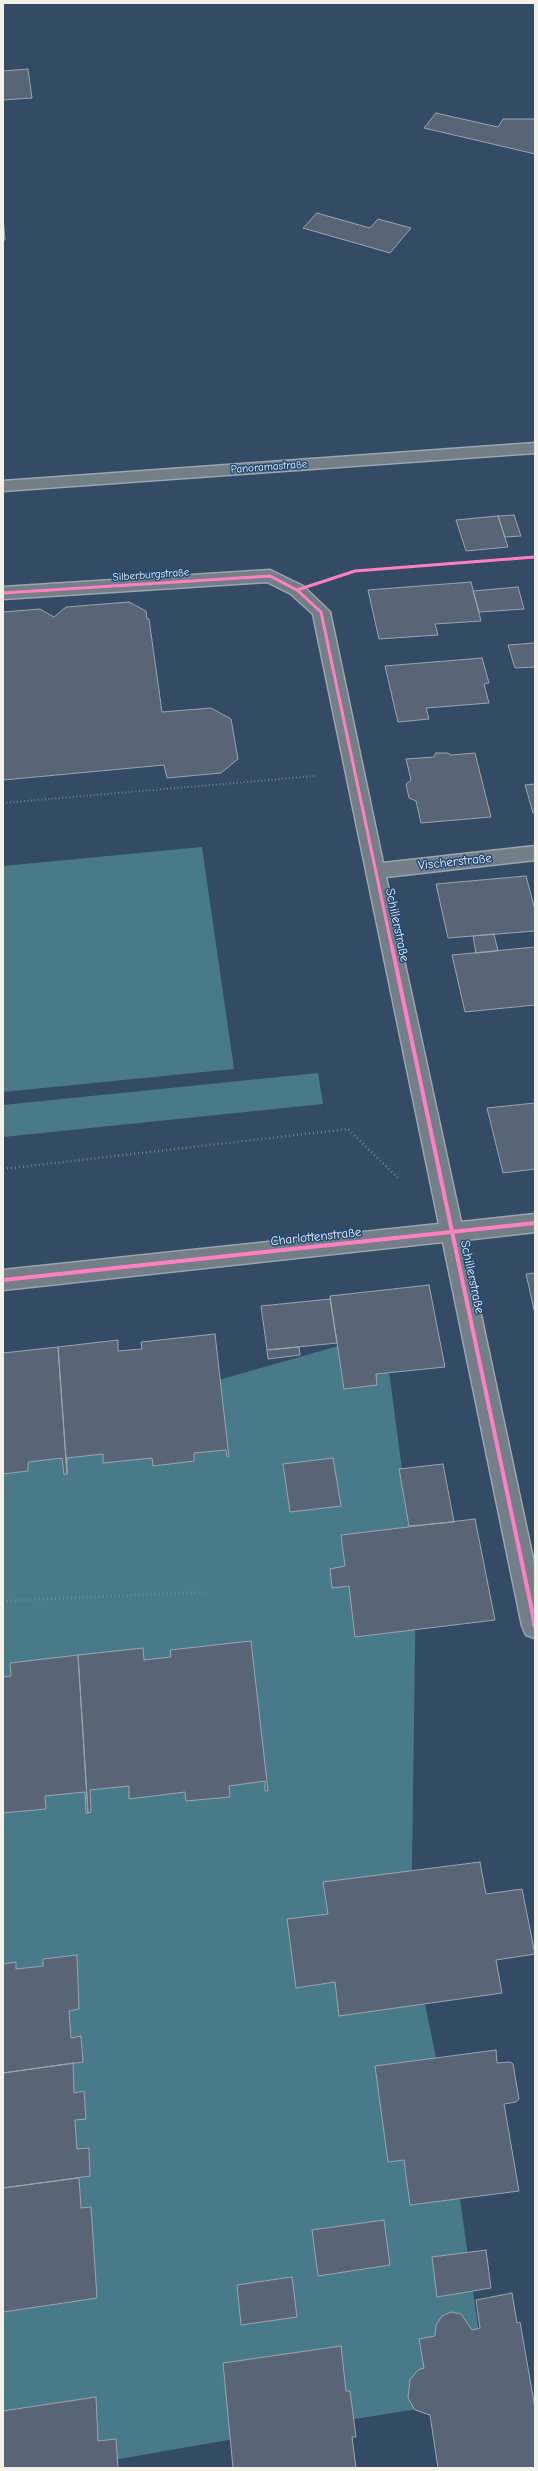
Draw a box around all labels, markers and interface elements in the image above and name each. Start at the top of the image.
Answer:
street label: Panoramastraße [230,458,308,476]
street label: Silberburgstraße [112,566,190,584]
street label: Vischerstraße [417,850,493,874]
street label: Schillerstraße [382,887,412,963]
street label: Charlottenstraße [270,1224,362,1250]
street label: Schillerstraße [457,1239,487,1315]

